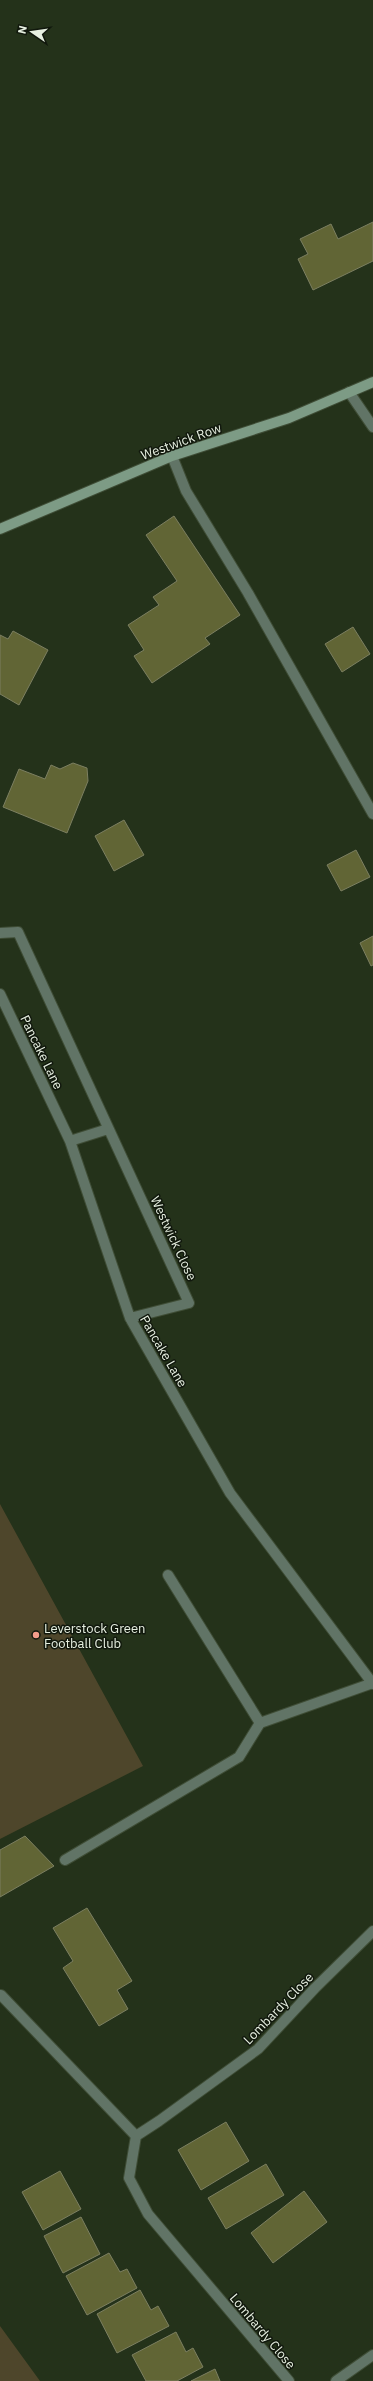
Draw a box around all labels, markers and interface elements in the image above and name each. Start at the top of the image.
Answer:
north arrow [12,12,52,52]
text: N [15,24,30,35]
street label: Westwick Row [139,419,224,464]
street label: Pancake Lane [16,1012,67,1092]
street label: Westwick Close [147,1193,201,1283]
street label: Pancake Lane [136,1312,191,1390]
place label: Leverstock Green Football Club [44,1620,146,1652]
marker: Leverstock Green Football Club [31,1630,41,1640]
street label: Lombardy Close [240,1969,317,2048]
street label: Lombardy Close [226,2290,299,2373]

